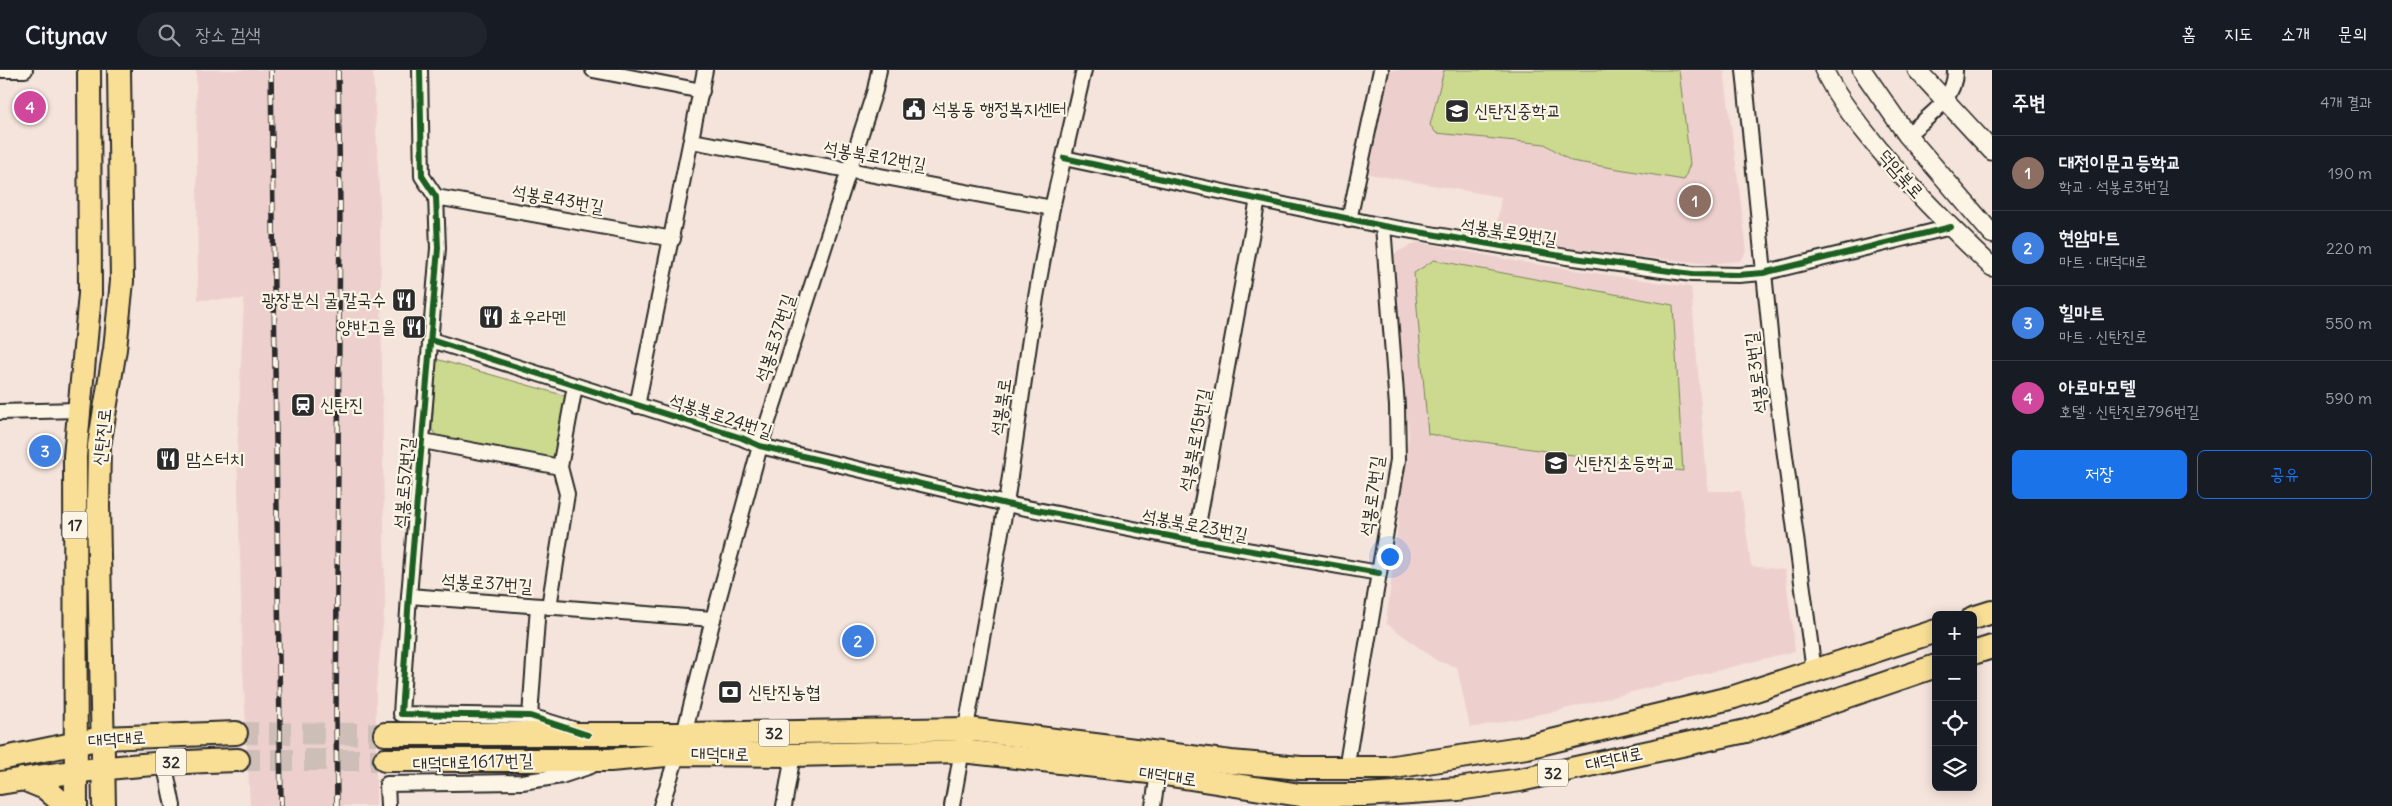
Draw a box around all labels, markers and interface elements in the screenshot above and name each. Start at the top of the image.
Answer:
search box [137,12,487,57]
text: Citynav [25,20,107,50]
icon: search [155,21,183,49]
text: 장소 검색 [195,22,261,46]
text: 홈 [2182,22,2196,45]
text: 지도 [2224,22,2253,45]
text: 소개 [2281,22,2310,45]
text: 문의 [2338,22,2367,45]
pin: 4 [14,88,46,126]
text: 주변 [2012,89,2046,116]
text: 4개 결과 [2320,92,2372,112]
public building icon: 석봉동 행정복지센터 [901,96,927,122]
place label: 석봉동 행정복지센터 [932,97,1067,120]
school or university icon: 신탄진중학교 [1444,98,1470,124]
place label: 신탄진중학교 [1474,99,1561,122]
street label: 석봉북로12번길 [822,135,929,176]
street label: 덕암북로 [1874,144,1929,203]
text: 대전이문고등학교 [2059,150,2181,174]
text: 1 [2025,163,2031,183]
text: 190 m [2328,163,2372,183]
text: 학교 · 석봉로3번길 [2059,176,2169,196]
street label: 석봉로43번길 [510,179,606,218]
pin: 1 [1679,182,1711,220]
street label: 석봉북로9번길 [1459,213,1559,251]
text: 현암마트 [2059,225,2120,249]
text: 2 [2024,238,2032,258]
text: 220 m [2326,238,2372,258]
text: 마트 · 대덕대로 [2059,251,2147,271]
restaurant icon: 광장분식 굴 칼국수 [391,287,417,313]
place label: 광장분식 굴 칼국수 [262,288,386,311]
street label: 석봉로37번길 [749,290,800,385]
text: 힐마트 [2059,300,2105,324]
restaurant icon: 쵸우라멘 [478,304,504,330]
place label: 쵸우라멘 [508,305,566,328]
text: 3 [2023,313,2033,333]
text: 550 m [2325,313,2372,333]
restaurant icon: 양반고을 [401,314,427,340]
place label: 양반고을 [338,315,396,338]
text: 마트 · 신탄진로 [2059,326,2147,346]
street label: 석봉로3번길 [1739,330,1772,415]
text: 아로마모텔 [2059,375,2135,399]
street label: 석봉북로 [985,377,1016,437]
street label: 석봉북로15번길 [1173,386,1216,493]
street label: 석봉북로24번길 [667,388,776,443]
text: 4 [2023,388,2033,408]
text: 590 m [2325,388,2372,408]
station icon: 신탄진 [290,392,316,418]
place label: 신탄진 [320,393,363,416]
text: 호텔 · 신탄진로796번길 [2059,401,2199,421]
street label: 신탄진로 [87,407,116,467]
pin: 3 [29,432,61,470]
street label: 석봉로57번길 [388,436,419,530]
restaurant icon: 맘스터치 [155,446,181,472]
place label: 맘스터치 [186,447,244,470]
school or university icon: 신탄진초등학교 [1543,450,1569,476]
button: 저장 [2012,450,2187,499]
button: 공유 [2197,450,2372,499]
place label: 신탄진초등학교 [1574,451,1675,474]
street label: 석봉로7번길 [1354,454,1389,538]
street label: 석봉북로23번길 [1140,503,1250,546]
road number: 17 [62,512,88,538]
your location [1377,544,1403,570]
street label: 석봉로37번길 [441,568,534,597]
map controls [1932,611,1977,791]
button: + [1932,611,1977,656]
pin: 2 [842,622,874,660]
button: − [1932,656,1977,701]
bank icon: 신탄진농협 [717,679,743,705]
place label: 신탄진농협 [748,680,820,703]
button: locate [1932,701,1977,746]
road number: 32 [759,720,789,746]
street label: 대덕대로 [87,725,147,752]
street label: 대덕대로 [691,741,749,766]
street label: 대덕대로 [1583,741,1645,776]
button: layers [1932,746,1977,791]
street label: 대덕대로1617번길 [412,748,534,775]
road number: 32 [156,749,186,776]
street label: 대덕대로 [1138,760,1198,791]
road number: 32 [1538,760,1568,786]

